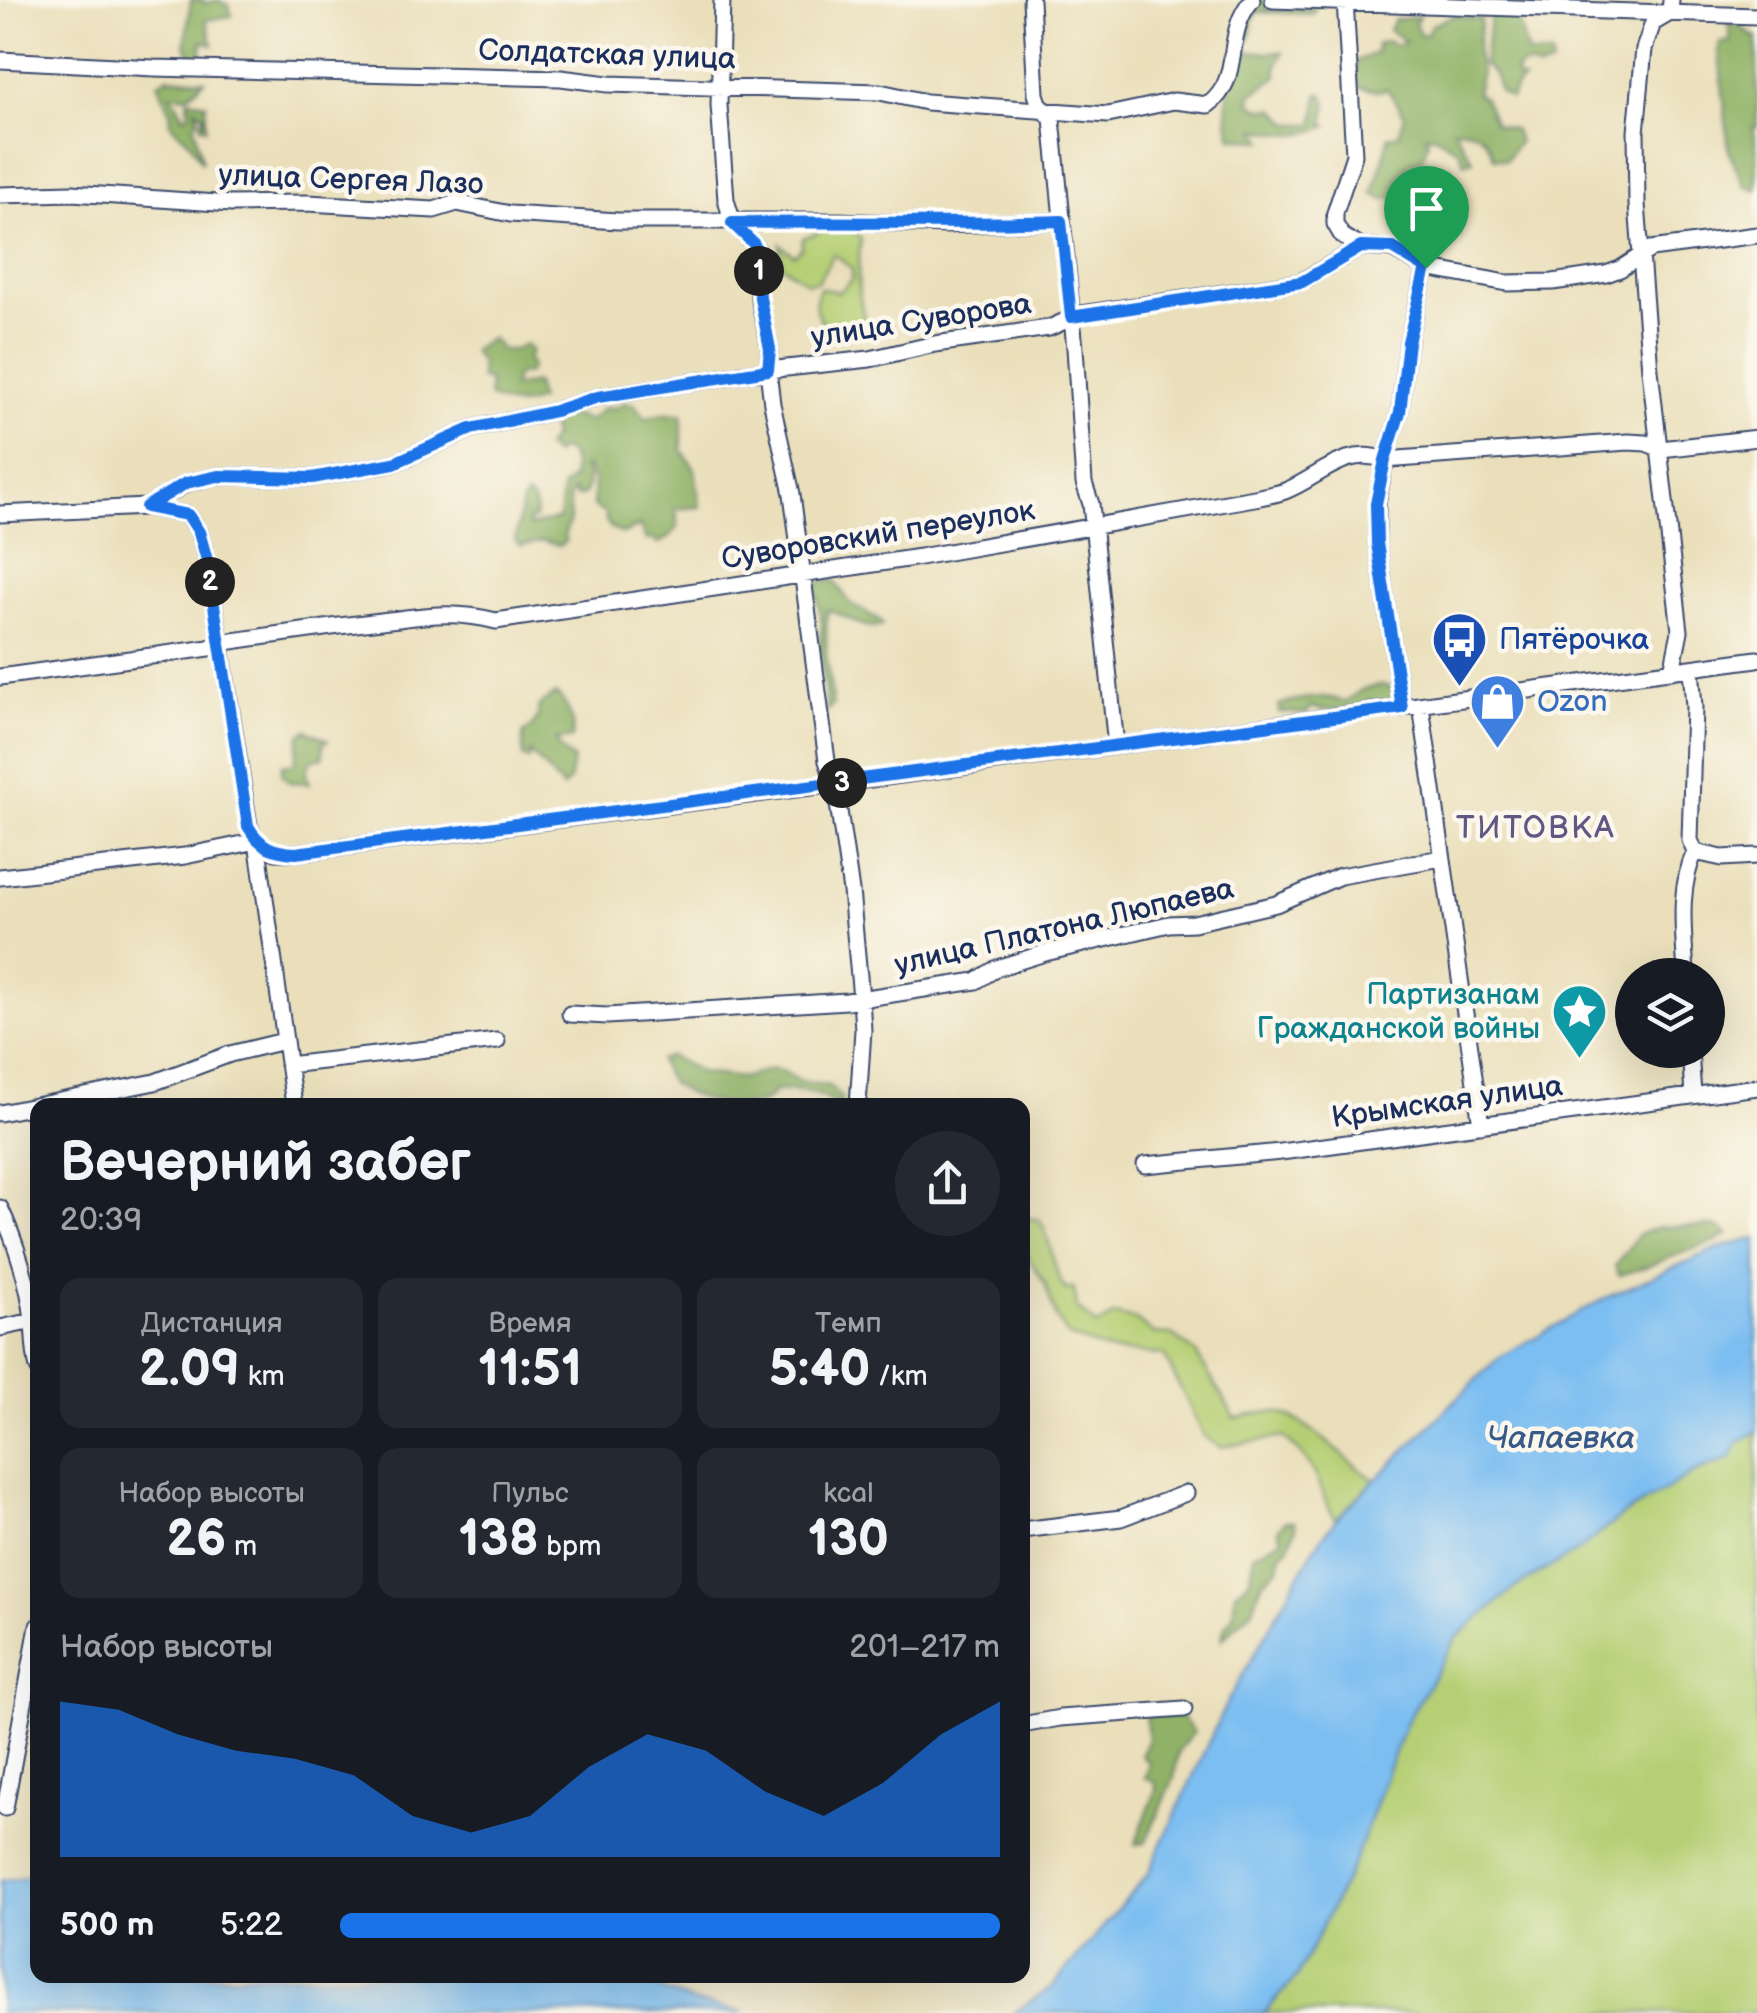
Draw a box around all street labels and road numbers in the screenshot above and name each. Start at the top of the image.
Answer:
street label: Солдатская улица [478,33,737,77]
street label: улица Сергея Лазо [218,157,484,203]
street label: улица Суворова [808,286,1034,356]
street label: Суворовский переулок [719,492,1037,578]
street label: улица Платона Люпаева [891,870,1238,984]
street label: Крымская улица [1329,1068,1565,1136]

